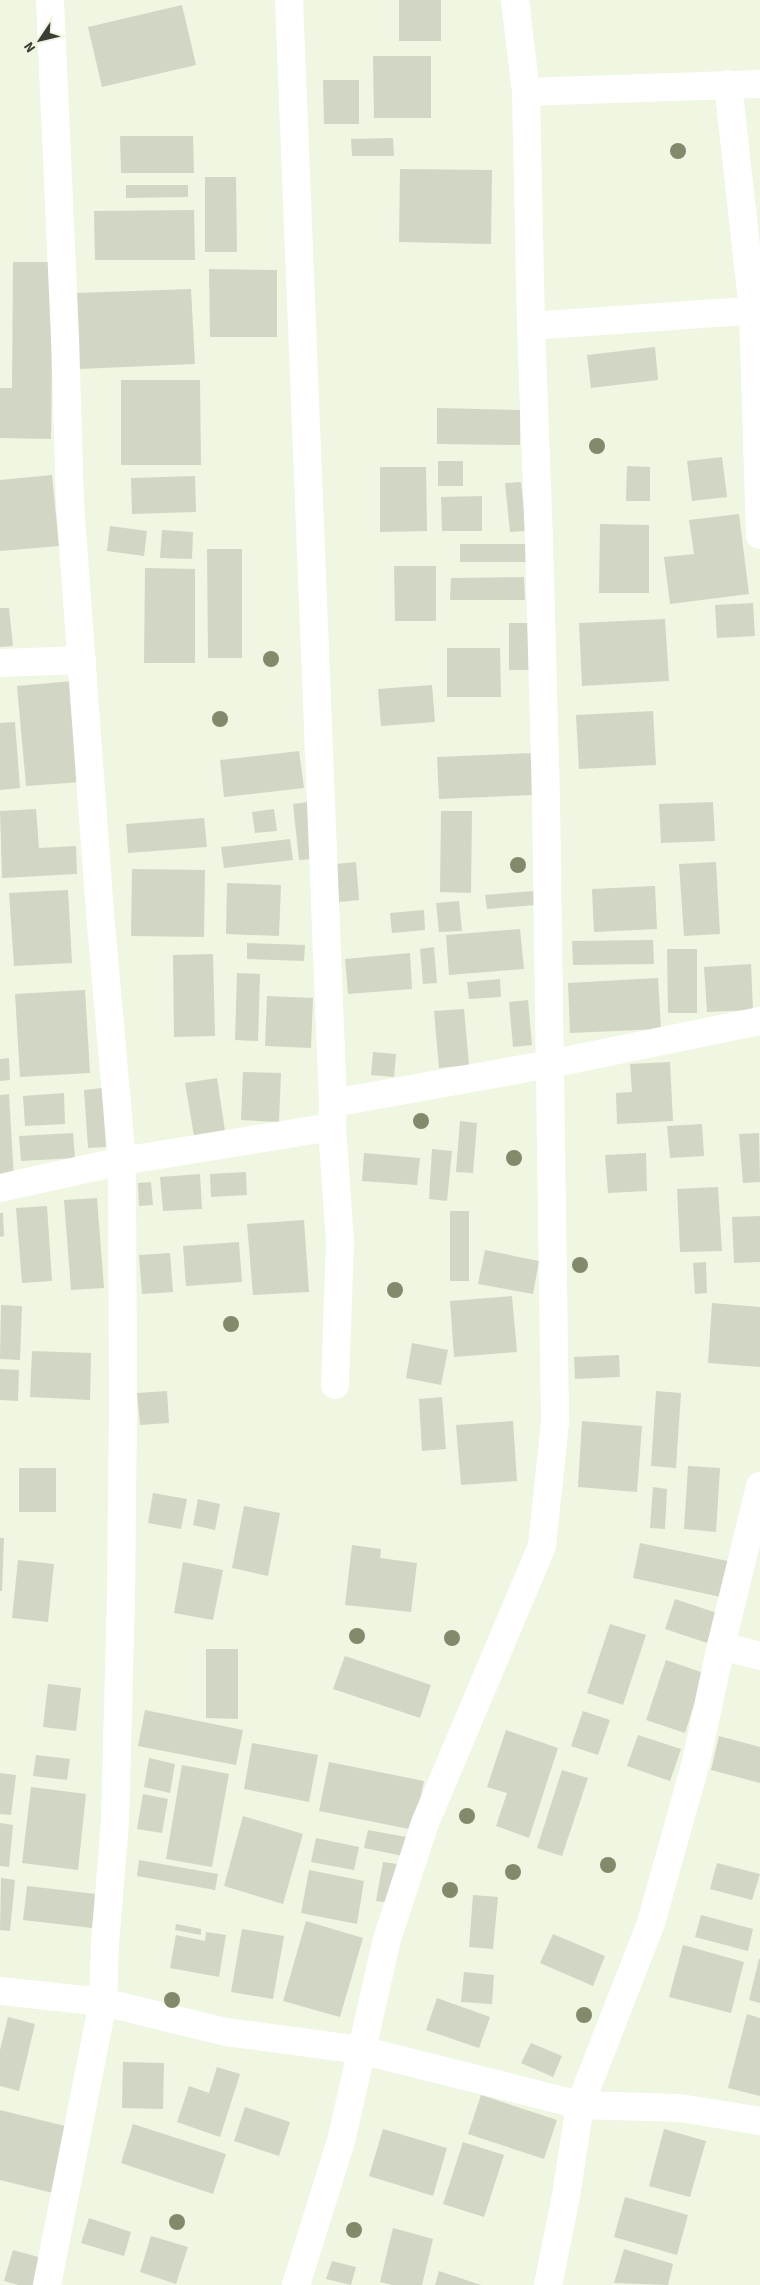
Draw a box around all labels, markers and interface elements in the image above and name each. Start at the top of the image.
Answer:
north arrow [15,15,65,65]
text: N [19,37,41,56]

